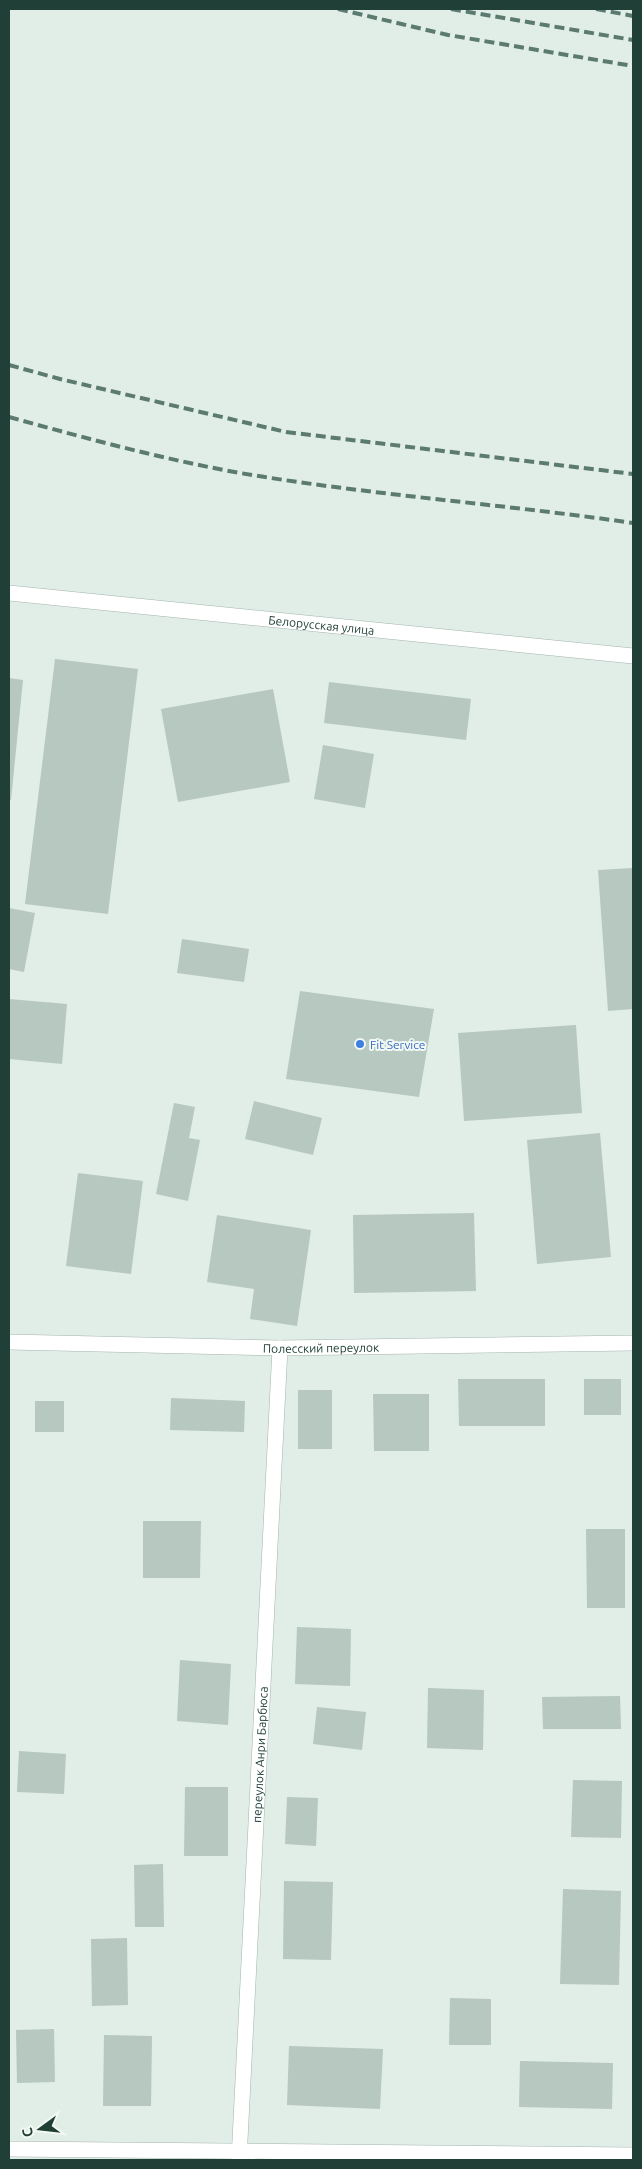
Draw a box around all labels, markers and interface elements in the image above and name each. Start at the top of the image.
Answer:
street label: Белорусская улица [268,613,375,636]
marker: Fit Service [354,1038,366,1050]
place label: Fit Service [370,1038,425,1051]
street label: Полесский переулок [263,1340,379,1355]
street label: переулок Анри Барбюса [250,1686,269,1823]
north arrow [15,2104,65,2154]
text: С [19,2126,36,2139]

